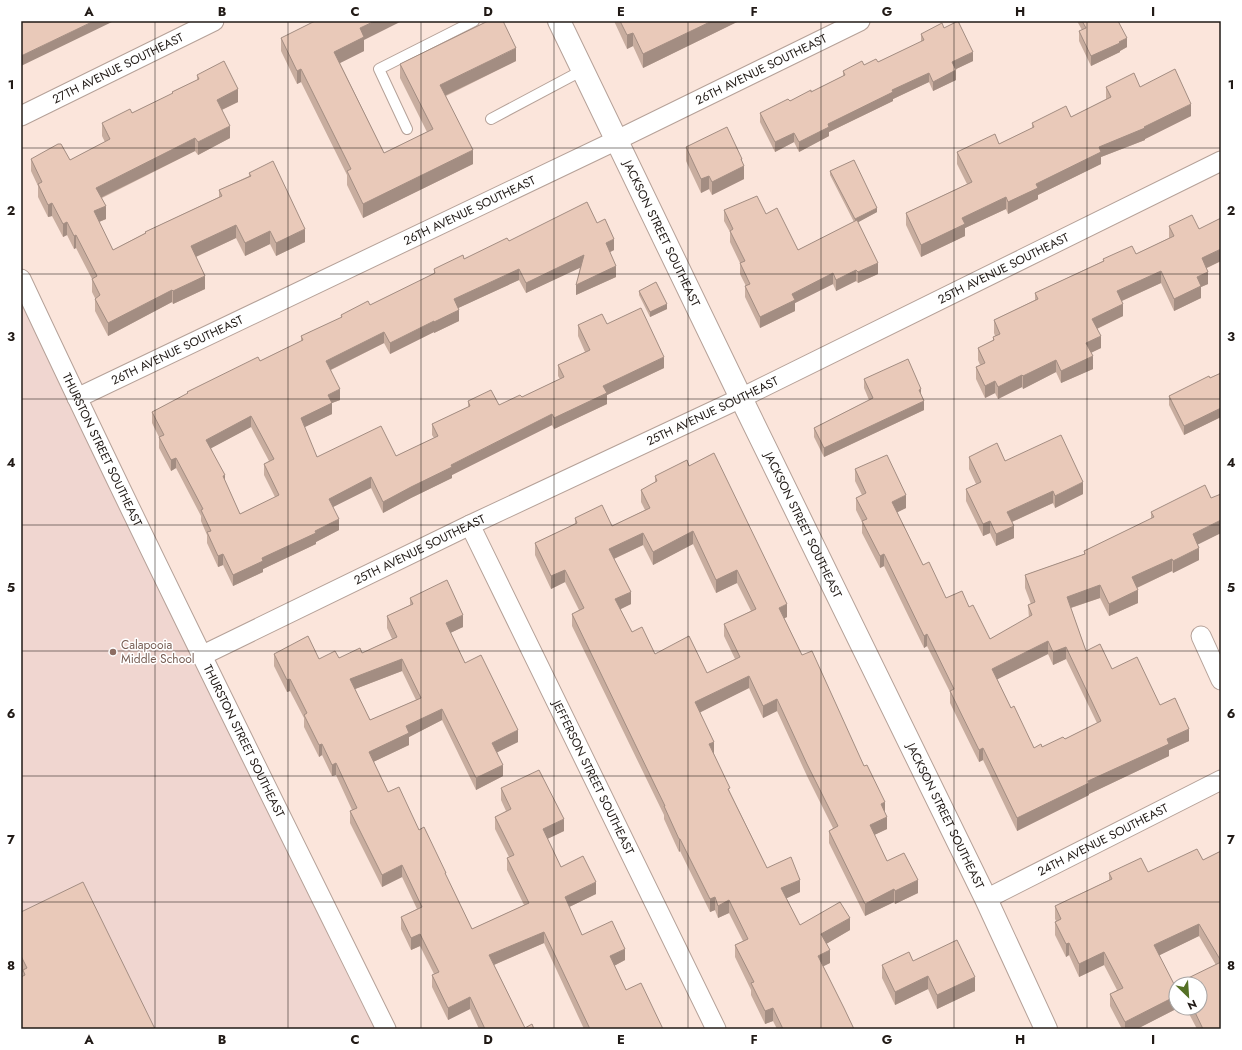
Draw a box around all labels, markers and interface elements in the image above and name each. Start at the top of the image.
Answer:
text: A [83,2,94,21]
text: B [218,2,227,21]
text: C [350,2,360,21]
text: D [483,2,493,21]
text: E [617,2,625,21]
text: F [750,2,758,21]
text: G [882,2,893,21]
text: H [1015,2,1025,21]
text: I [1151,2,1155,21]
street label: 27TH AVENUE SOUTHEAST [49,28,187,108]
street label: 26TH AVENUE SOUTHEAST [692,29,830,109]
text: 1 [8,75,14,94]
text: 1 [1228,75,1234,94]
street label: JACKSON STREET SOUTHEAST [618,156,705,310]
street label: 26TH AVENUE SOUTHEAST [401,171,539,250]
text: 2 [7,201,15,220]
text: 2 [1227,201,1235,220]
street label: 25TH AVENUE SOUTHEAST [935,228,1072,308]
street label: 26TH AVENUE SOUTHEAST [108,311,247,389]
text: 3 [7,327,15,346]
text: 3 [1227,327,1235,346]
street label: THURSTON STREET SOUTHEAST [58,370,147,530]
street label: 25TH AVENUE SOUTHEAST [643,372,782,450]
street label: JACKSON STREET SOUTHEAST [759,447,847,601]
text: 4 [6,453,16,472]
text: 4 [1226,453,1236,472]
street label: 25TH AVENUE SOUTHEAST [351,510,489,589]
text: 5 [7,578,15,597]
text: 5 [1227,578,1235,597]
place label: Calapooia Middle School [121,636,195,668]
marker: Calapooia Middle School [108,647,118,657]
street label: THURSTON STREET SOUTHEAST [199,662,289,821]
street label: JEFFERSON STREET SOUTHEAST [547,696,639,858]
text: 6 [7,704,16,723]
text: 6 [1227,704,1236,723]
street label: JACKSON STREET SOUTHEAST [901,738,989,892]
street label: 24TH AVENUE SOUTHEAST [1034,799,1172,880]
text: 7 [7,830,15,849]
text: 7 [1227,830,1235,849]
text: 8 [7,956,15,975]
text: 8 [1227,956,1235,975]
north arrow [1168,976,1208,1016]
text: N [1185,996,1200,1014]
text: A [83,1030,94,1049]
text: B [218,1030,227,1049]
text: C [350,1030,360,1049]
text: D [483,1030,493,1049]
text: E [617,1030,625,1049]
text: F [750,1030,758,1049]
text: G [882,1030,893,1049]
text: H [1015,1030,1025,1049]
text: I [1151,1030,1155,1049]

